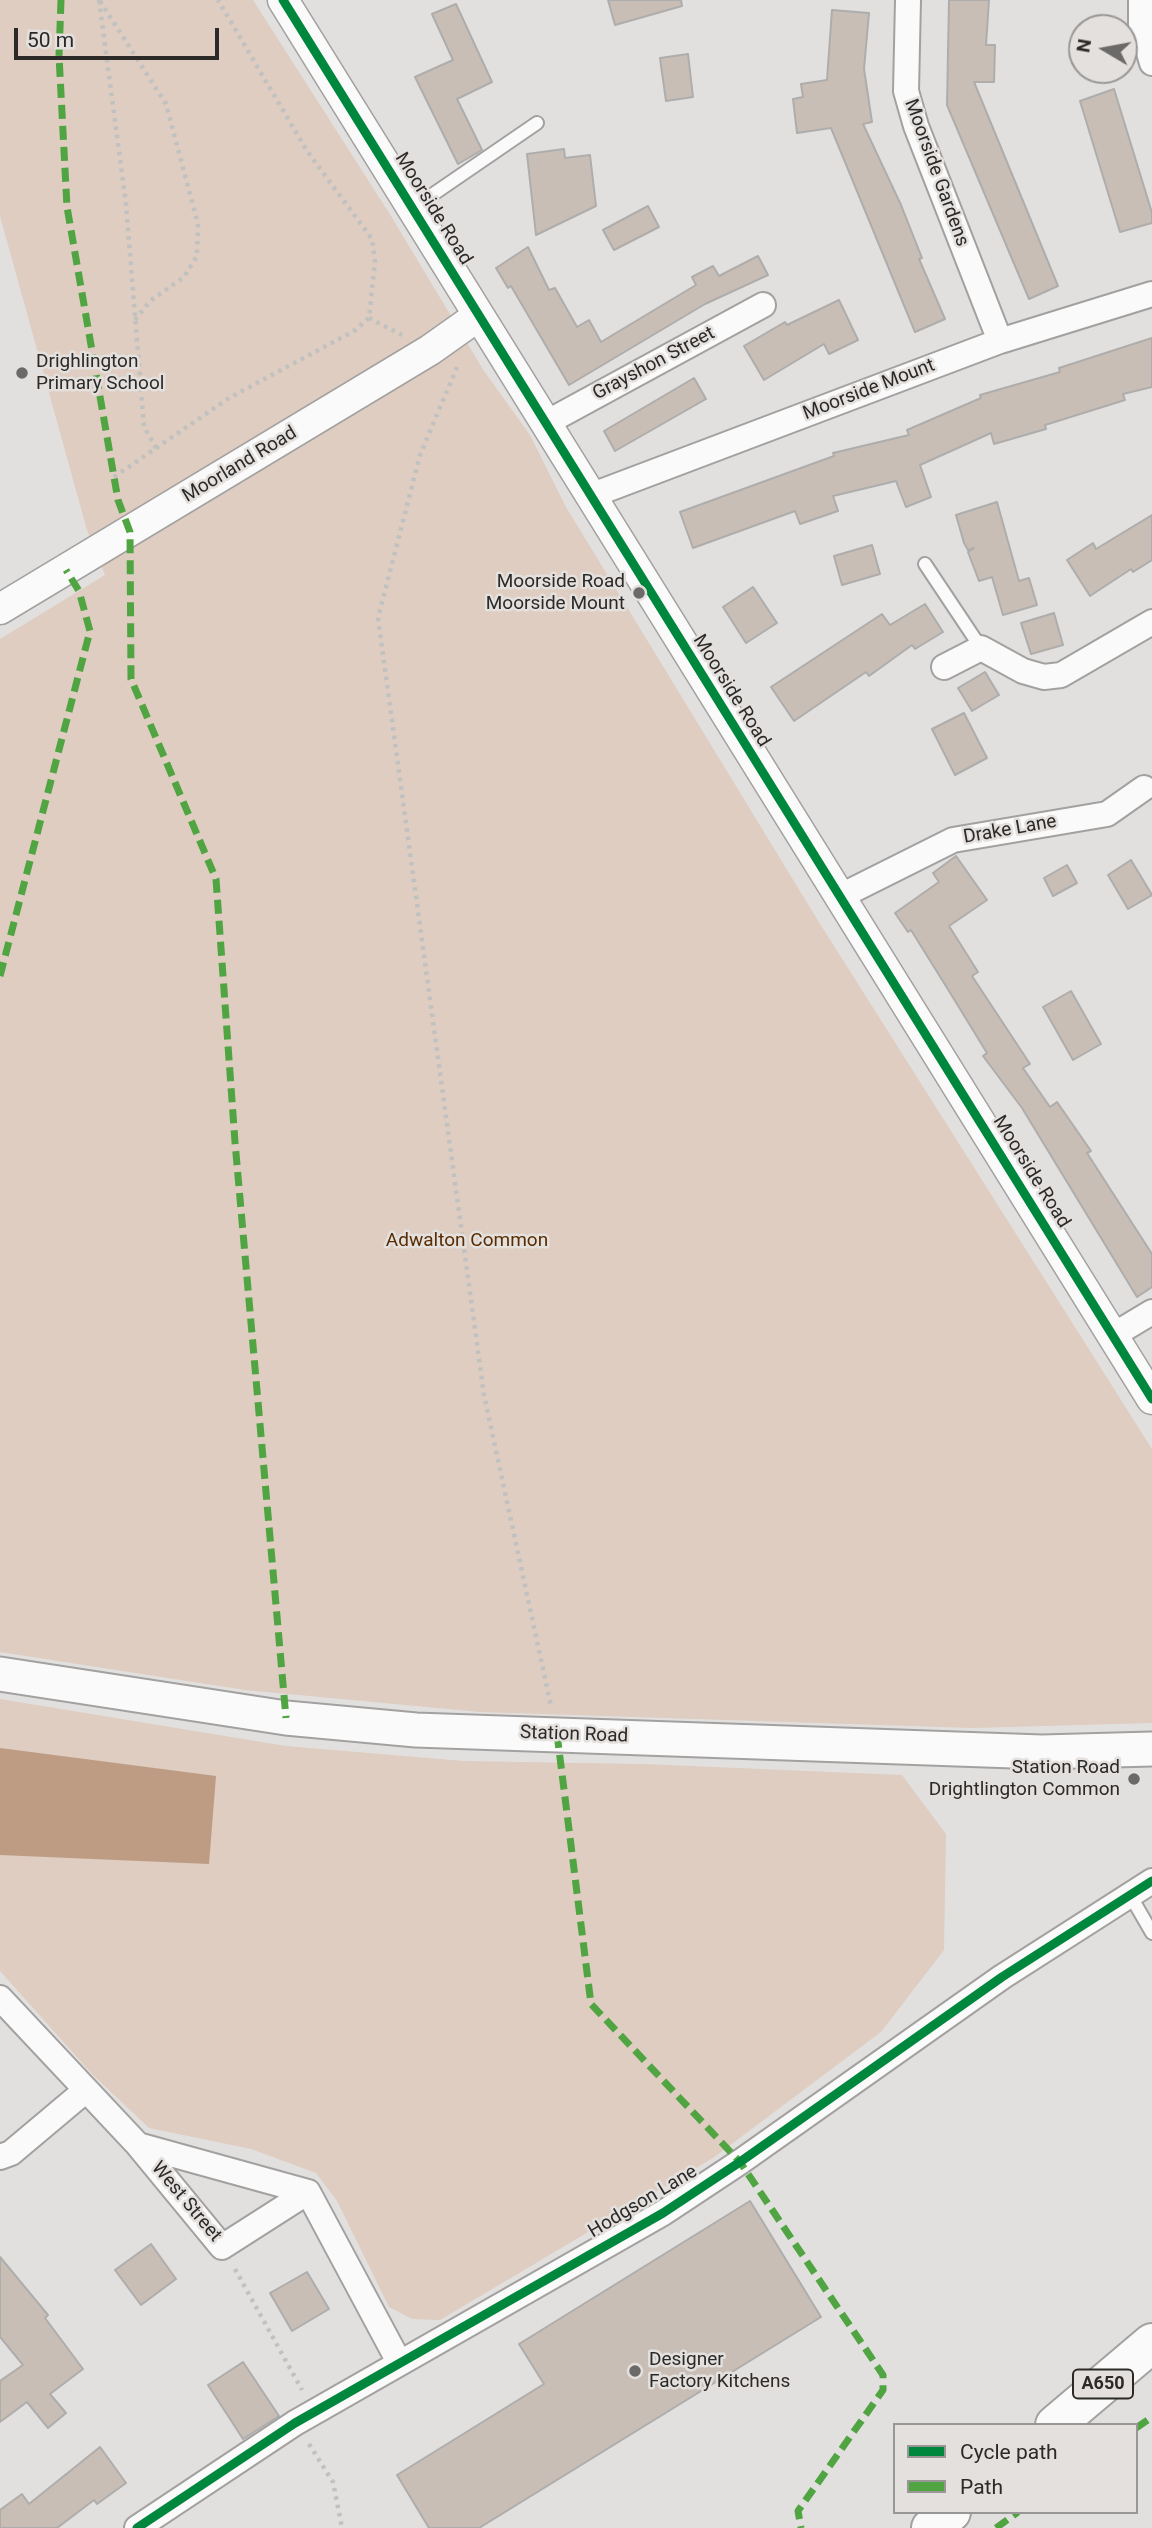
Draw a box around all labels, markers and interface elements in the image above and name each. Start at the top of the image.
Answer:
scale bar [18,14,222,58]
north arrow [1068,14,1138,84]
text: 50 m [27,28,74,52]
text: N [1071,37,1096,54]
street label: Moorside Gardens [899,96,973,250]
street label: Moorside Road [389,149,477,269]
street label: Grayshon Street [589,322,719,406]
place label: Drighlington Primary School [36,351,164,395]
street label: Moorside Mount [800,354,938,426]
marker: Drighlington Primary School [14,365,30,381]
street label: Moorland Road [179,422,301,508]
place label: Moorside Road Moorside Mount [486,571,625,615]
marker: Moorside Road Moorside Mount [631,585,647,601]
street label: Moorside Road [687,631,775,751]
street label: Drake Lane [962,811,1058,849]
street label: Moorside Road [987,1112,1075,1232]
park label: Adwalton Common [386,1230,548,1252]
street label: Station Road [519,1722,629,1748]
place label: Station Road Drightlington Common [929,1757,1120,1801]
marker: Station Road Drightlington Common [1126,1771,1142,1787]
street label: West Street [146,2157,226,2247]
street label: Hodgson Lane [585,2161,701,2243]
place label: Designer Factory Kitchens [649,2349,790,2393]
marker: Designer Factory Kitchens [627,2363,643,2379]
road number: A650 [1073,2370,1133,2398]
legend [893,2423,1138,2514]
text: Cycle path [960,2440,1058,2464]
text: Path [960,2475,1003,2499]

